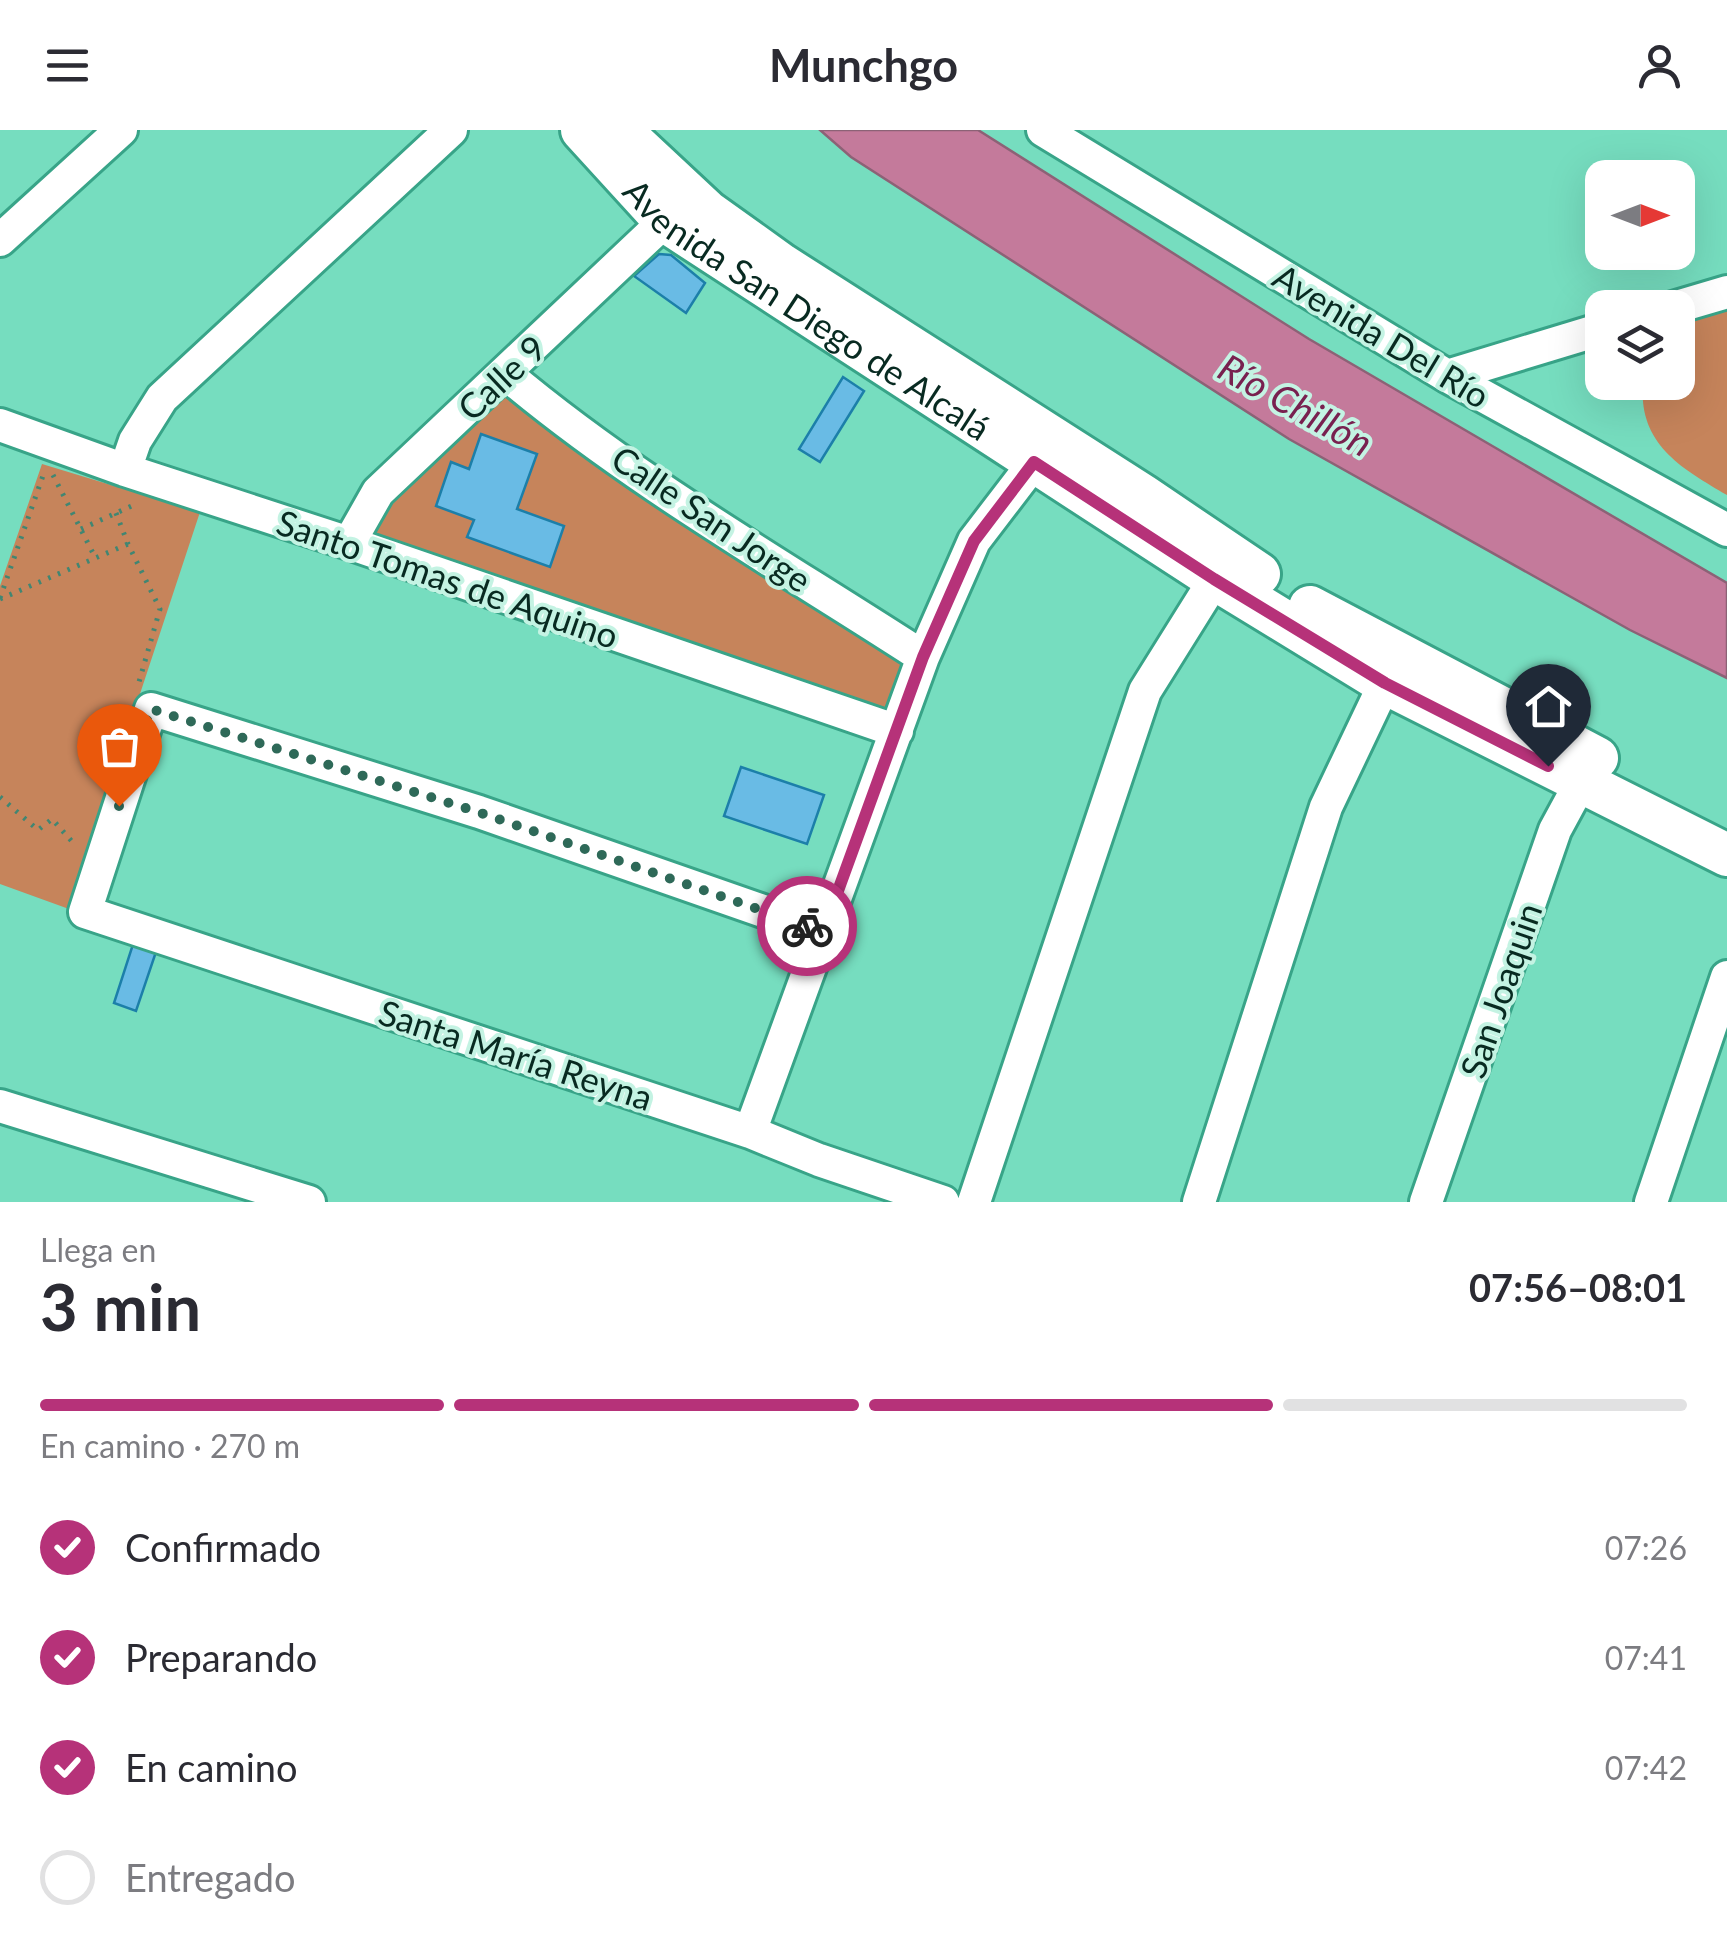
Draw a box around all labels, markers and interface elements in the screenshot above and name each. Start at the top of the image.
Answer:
icon: menu [40,38,95,93]
text: Munchgo [769,38,958,92]
icon: person [1632,38,1687,93]
north arrow [1585,160,1695,270]
map controls [1585,160,1695,400]
street label: Avenida San Diego de Alcalá [616,170,998,448]
street label: Avenida Del Río [1267,254,1497,416]
button: layers [1585,290,1695,400]
street label: Calle 9 [448,326,554,428]
water label: Río Chillón [1211,343,1381,465]
street label: Calle San Jorge [604,436,820,600]
street label: Santo Tomas de Aquino [272,500,624,656]
pin [1506,664,1591,767]
icon: home [1521,679,1576,734]
pin [77,704,162,807]
icon: bag [92,719,147,774]
courier [757,876,857,976]
street label: San Joaquin [1451,897,1549,1083]
icon: bike [780,899,835,954]
street label: Santa María Reyna [374,990,658,1118]
text: Llega en [40,1230,156,1269]
text: 07:56–08:01 [1469,1264,1687,1310]
text: 3 min [40,1267,201,1345]
text: En camino · 270 m [40,1426,300,1465]
icon: check [40,1520,95,1575]
text: Confirmado [125,1524,321,1570]
text: 07:26 [1605,1528,1687,1567]
icon: check [40,1630,95,1685]
text: Preparando [125,1634,317,1680]
text: 07:41 [1605,1638,1687,1677]
icon: check [40,1740,95,1795]
text: En camino [125,1744,298,1790]
text: 07:42 [1605,1748,1687,1787]
text: Entregado [125,1854,296,1900]

